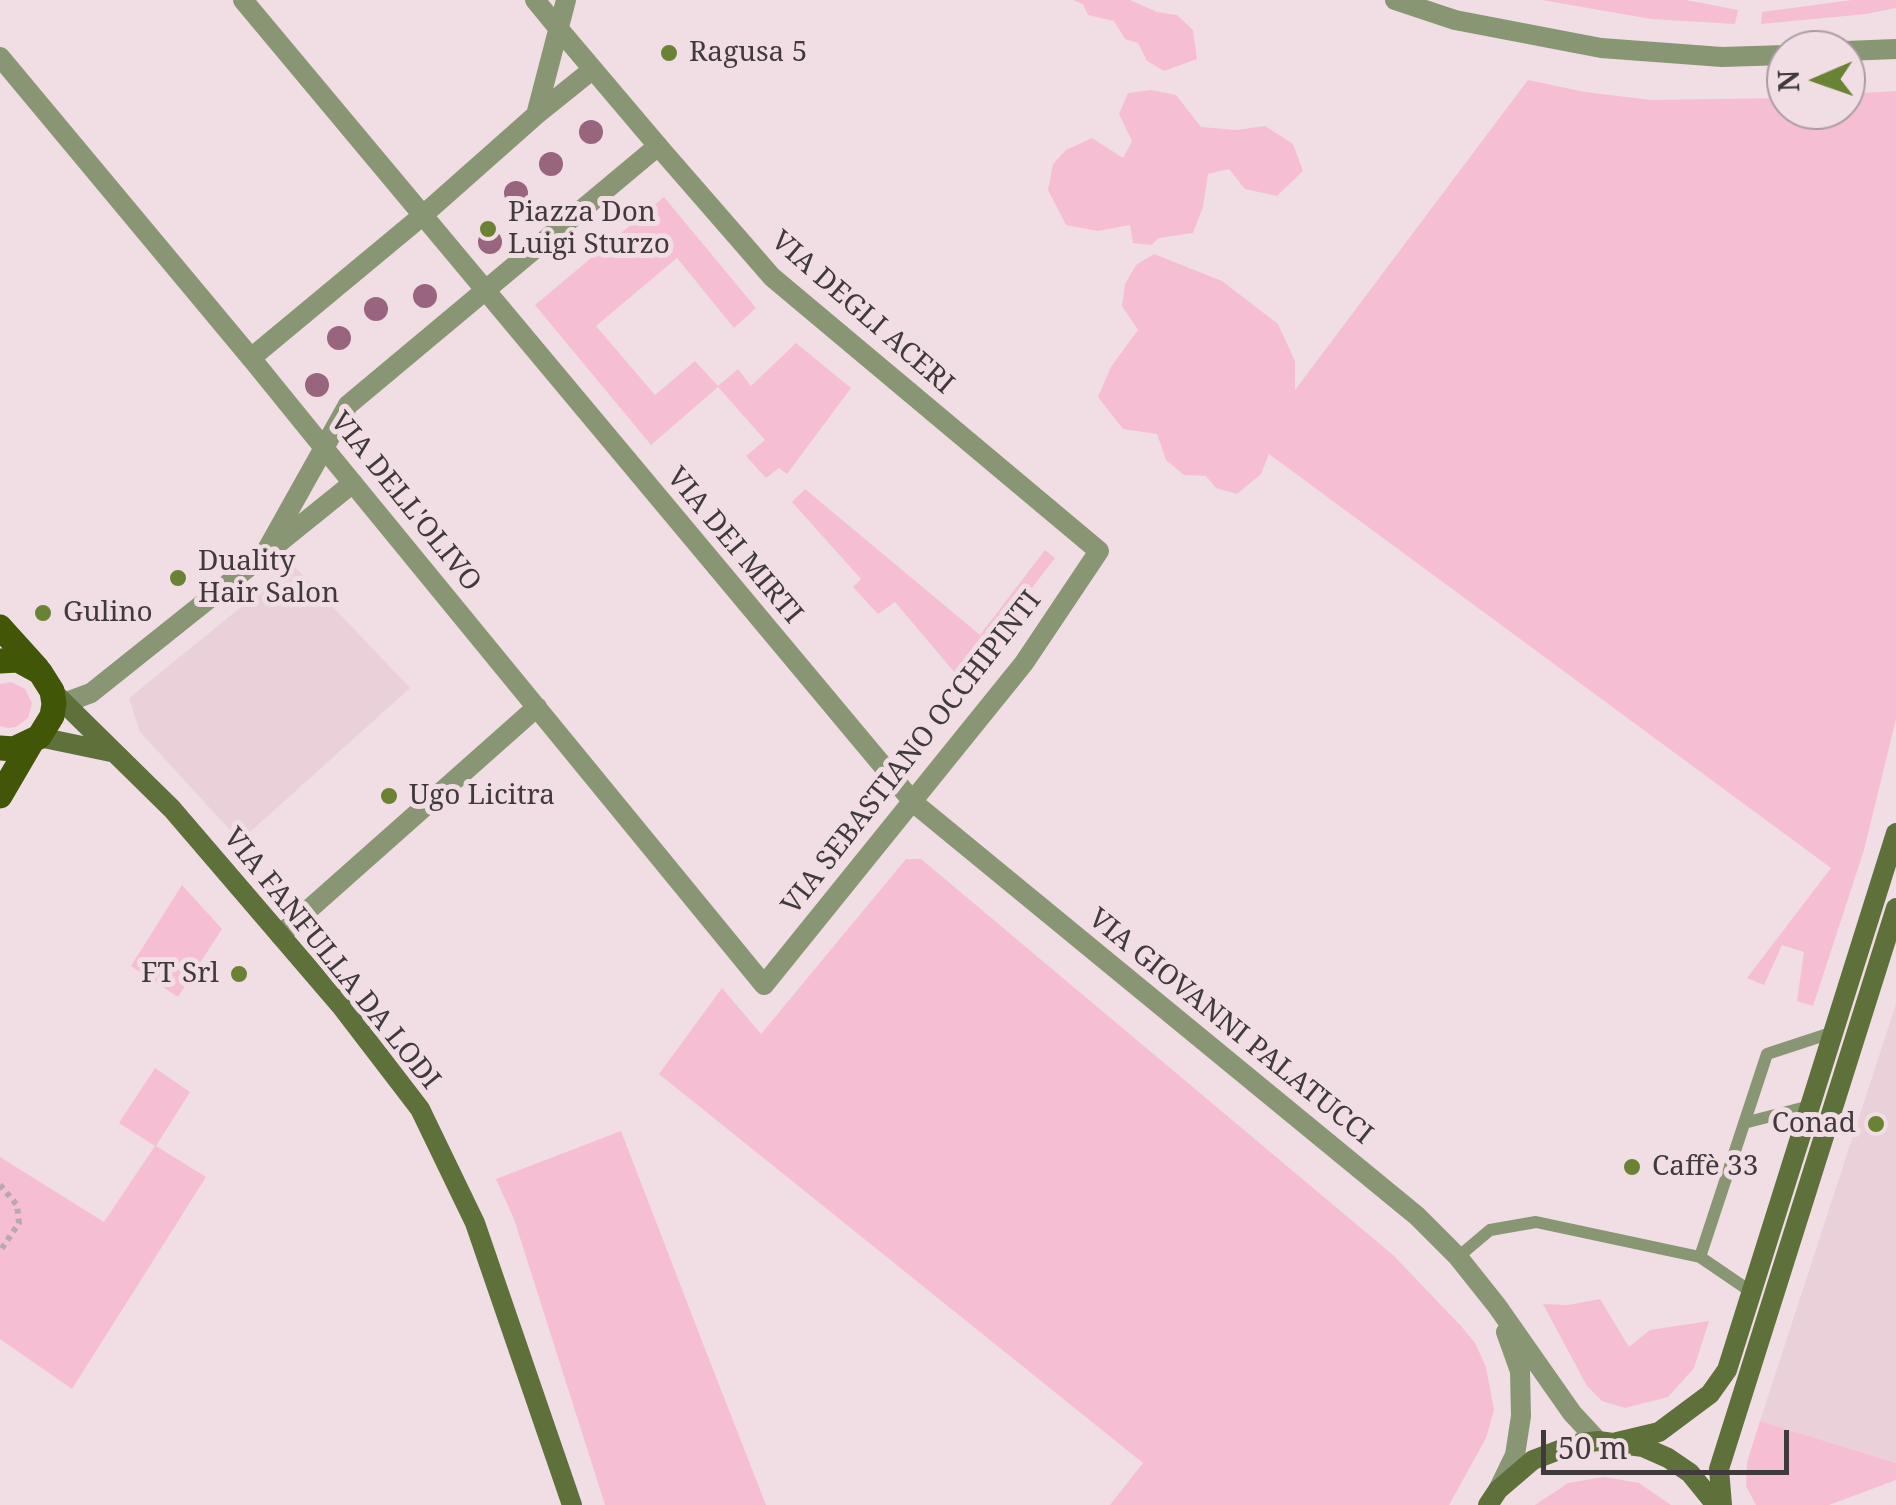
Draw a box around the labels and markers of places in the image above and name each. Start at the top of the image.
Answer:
place label: Ragusa 5 [689,36,807,70]
marker: Ragusa 5 [658,42,680,64]
place label: Piazza Don Luigi Sturzo [508,196,670,262]
marker: Piazza Don Luigi Sturzo [477,218,499,240]
place label: Duality Hair Salon [198,545,339,611]
marker: Duality Hair Salon [167,567,189,589]
place label: Gulino [63,596,153,630]
marker: Gulino [32,602,54,624]
place label: Ugo Licitra [409,779,555,813]
marker: Ugo Licitra [378,785,400,807]
place label: FT Srl [141,957,219,991]
marker: FT Srl [228,963,250,985]
place label: Conad [1772,1107,1856,1141]
marker: Conad [1865,1113,1887,1135]
place label: Caffè 33 [1652,1150,1758,1184]
marker: Caffè 33 [1621,1156,1643,1178]

